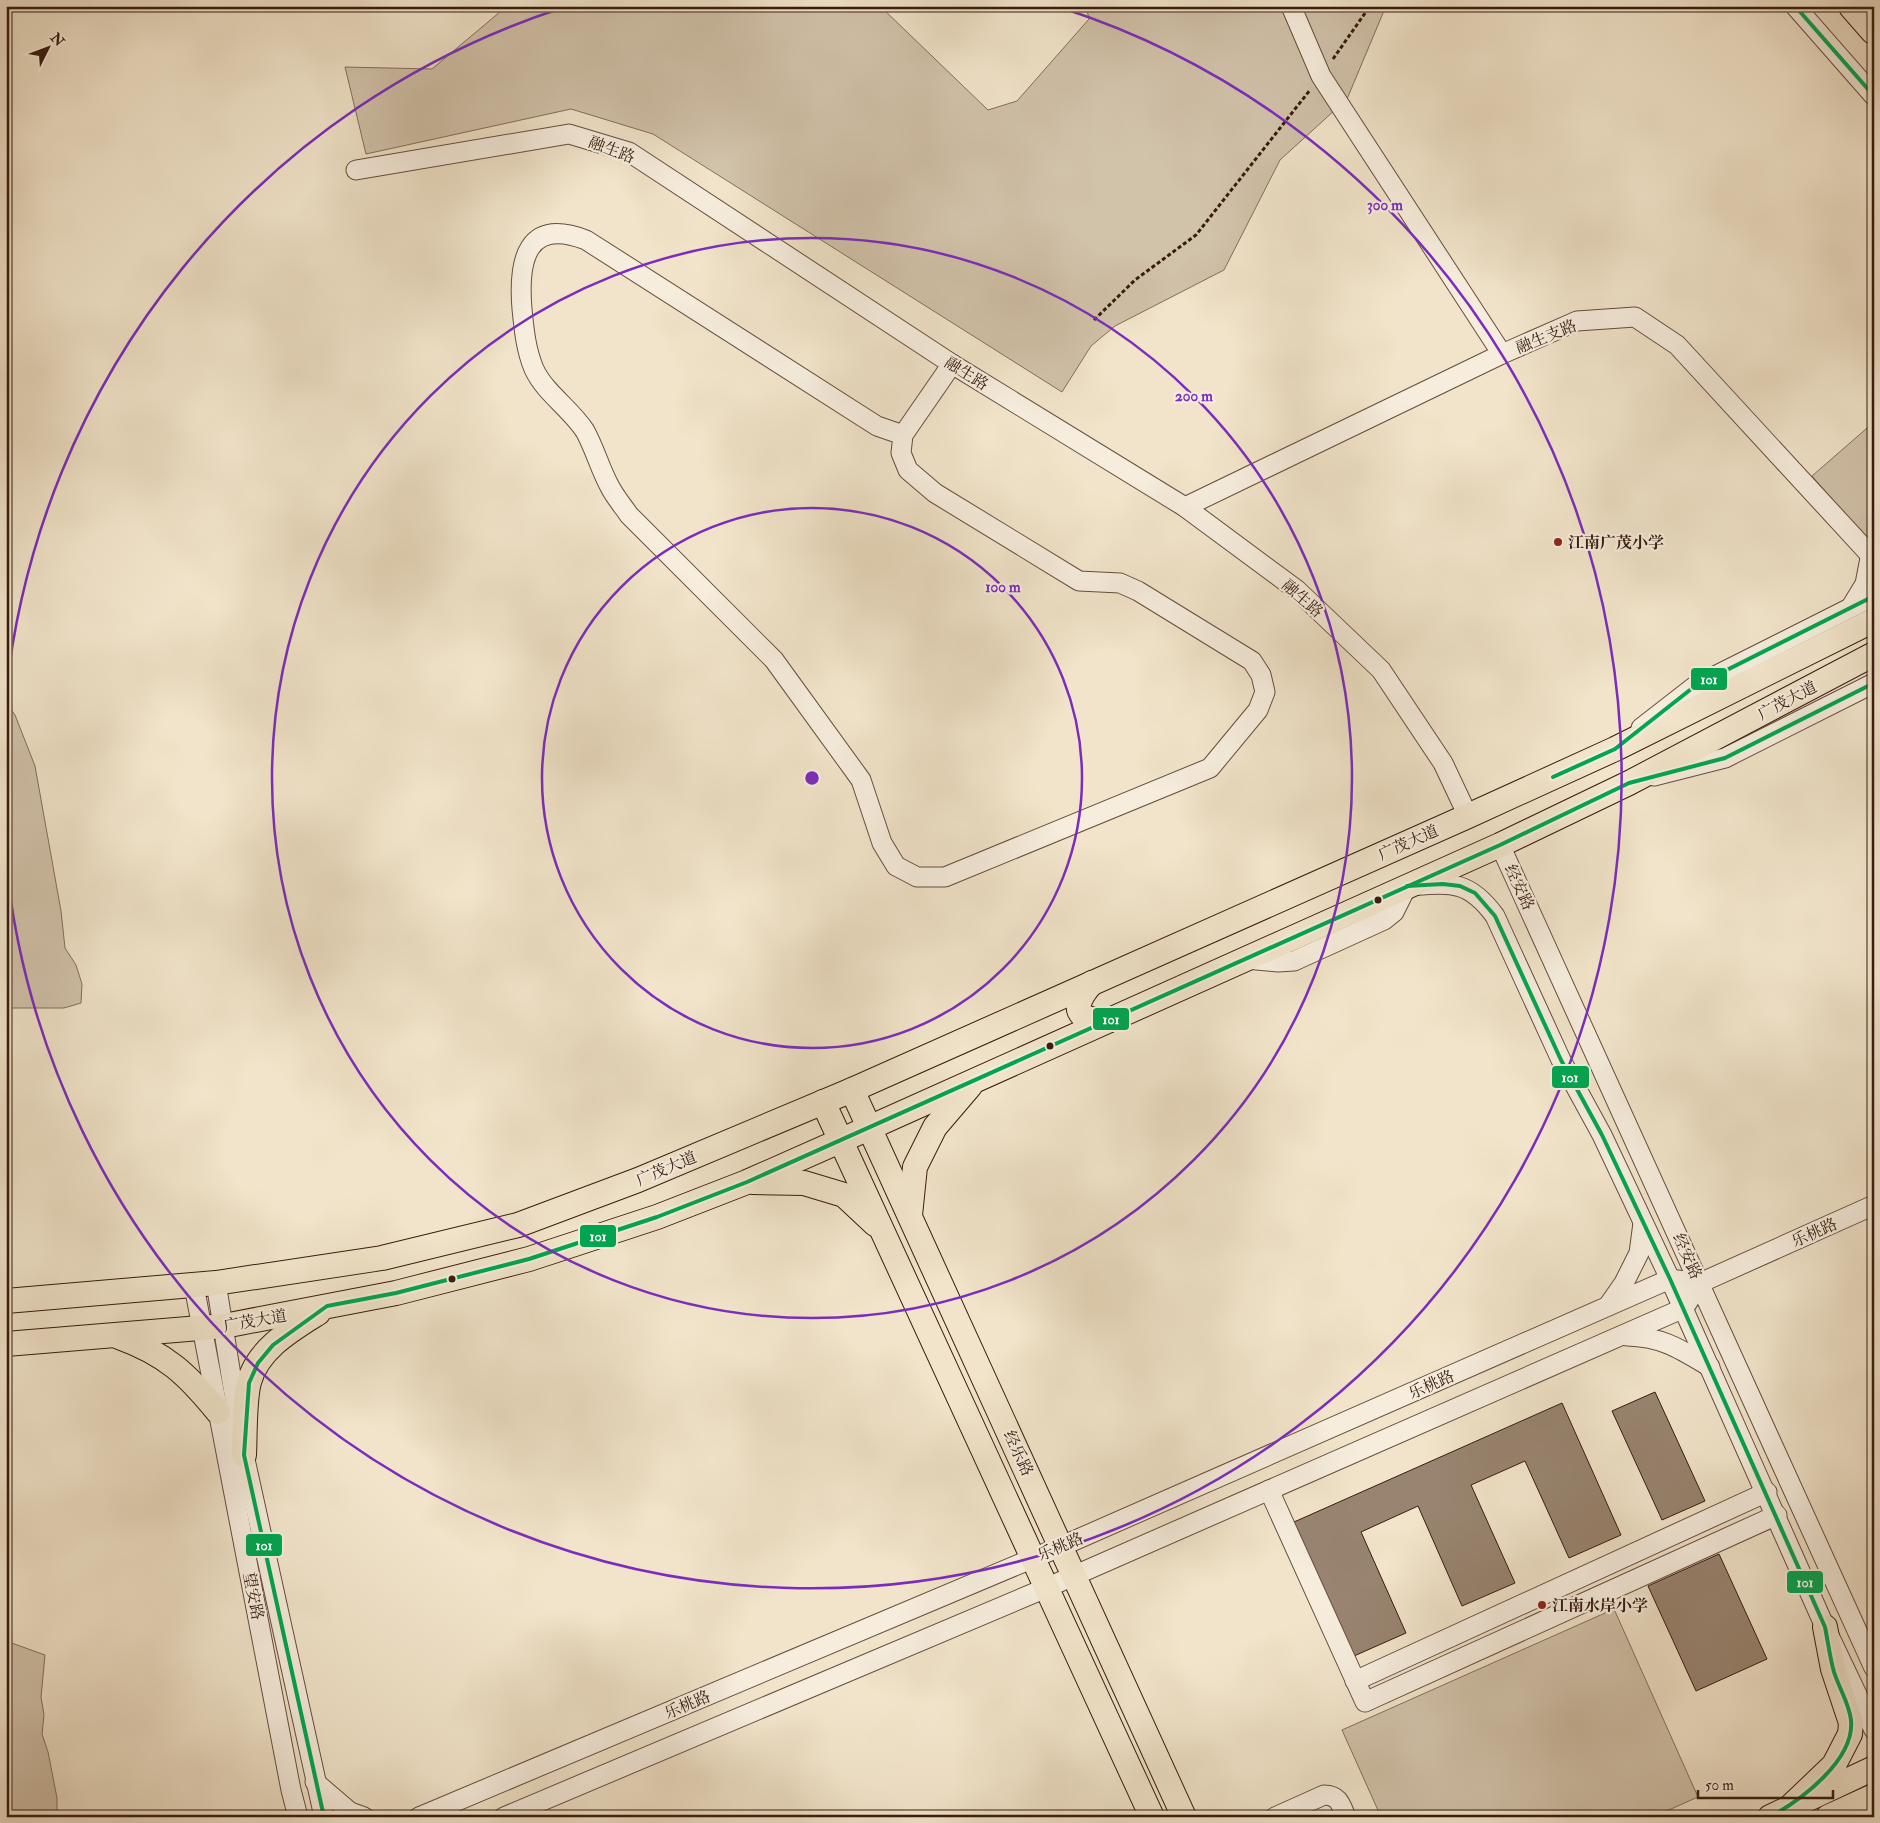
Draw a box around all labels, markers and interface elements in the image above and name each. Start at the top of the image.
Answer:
north arrow [22,22,72,72]
text: N [46,29,68,50]
street label: 融生路 [586,132,638,168]
text: 300 m [1367,196,1403,215]
street label: 融生支路 [1513,316,1580,358]
street label: 融生路 [941,353,992,395]
text: 200 m [1175,387,1213,406]
place label: 江南广茂小学 [1568,533,1664,553]
marker: 江南广茂小学 [1552,536,1564,548]
street label: 融生路 [1278,575,1327,622]
text: 100 m [985,578,1021,597]
line badge: 101 [1690,667,1728,691]
text: 101 [1700,671,1718,688]
street label: 广茂大道 [1755,677,1820,725]
centre of rings [803,769,821,787]
street label: 广茂大道 [1375,821,1442,865]
street label: 经安路 [1500,861,1538,913]
unlabelled marker [1373,895,1383,905]
line badge: 101 [1092,1007,1130,1031]
text: 101 [1102,1011,1120,1028]
unlabelled marker [1045,1041,1055,1051]
line badge: 101 [1551,1065,1590,1089]
text: 101 [1561,1069,1579,1086]
street label: 广茂大道 [633,1147,700,1191]
street label: 乐桃路 [1788,1214,1840,1252]
line badge: 101 [579,1224,617,1248]
text: 101 [589,1228,607,1245]
street label: 经安路 [1668,1230,1706,1282]
unlabelled marker [447,1274,457,1284]
street label: 广茂大道 [222,1306,288,1336]
street label: 乐桃路 [1405,1366,1457,1404]
street label: 经乐路 [999,1427,1037,1479]
street label: 乐桃路 [1034,1528,1086,1566]
line badge: 101 [245,1533,283,1557]
text: 101 [255,1537,273,1554]
line badge: 101 [1786,1570,1824,1594]
street label: 望安路 [239,1571,267,1622]
text: 101 [1796,1574,1814,1591]
place label: 江南水岸小学 [1552,1596,1648,1616]
marker: 江南水岸小学 [1536,1599,1548,1611]
street label: 乐桃路 [661,1686,713,1724]
scale bar [1698,1768,1832,1800]
text: 50 m [1705,1776,1734,1795]

